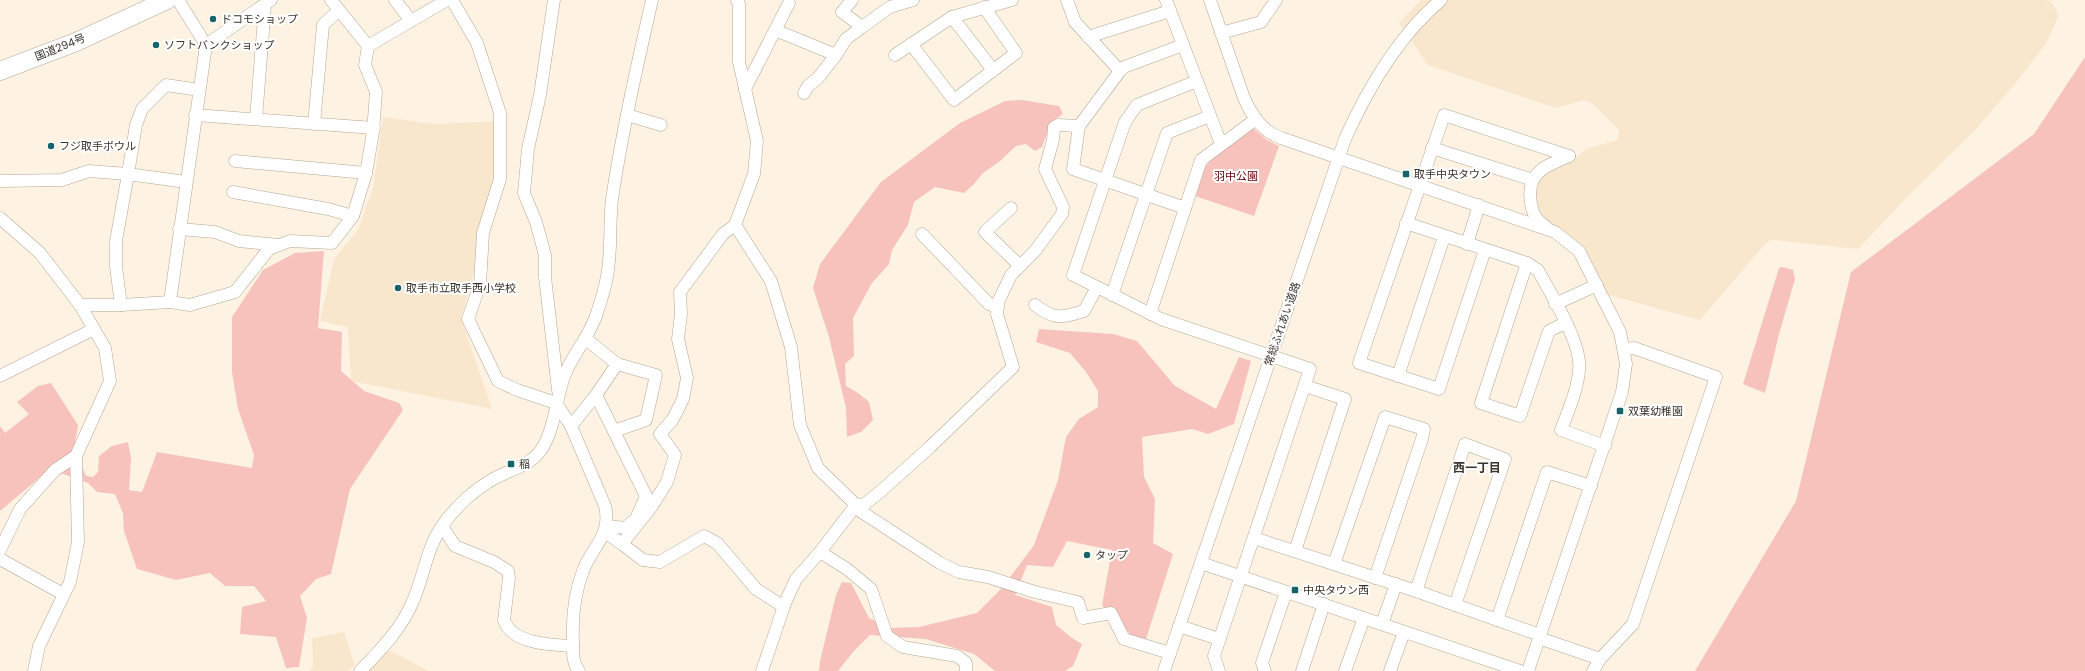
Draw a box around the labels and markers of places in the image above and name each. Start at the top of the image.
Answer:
place label: ドコモショップ [221,11,298,27]
marker: ドコモショップ [208,14,218,24]
place label: ソフトバンクショップ [164,37,275,53]
marker: ソフトバンクショップ [151,40,161,50]
place label: フジ取手ボウル [59,138,136,154]
marker: フジ取手ボウル [46,141,56,151]
place label: 取手中央タウン [1414,166,1491,182]
marker: 取手中央タウン [1401,169,1411,179]
place label: 取手市立取手西小学校 [406,280,516,296]
marker: 取手市立取手西小学校 [393,283,403,293]
place label: 双葉幼稚園 [1628,403,1683,419]
marker: 双葉幼稚園 [1615,406,1625,416]
place label: 稲 [519,456,530,472]
marker: 稲 [506,459,516,469]
place label: タップ [1095,547,1128,563]
marker: タップ [1082,550,1092,560]
place label: 中央タウン西 [1303,582,1369,598]
marker: 中央タウン西 [1290,585,1300,595]

